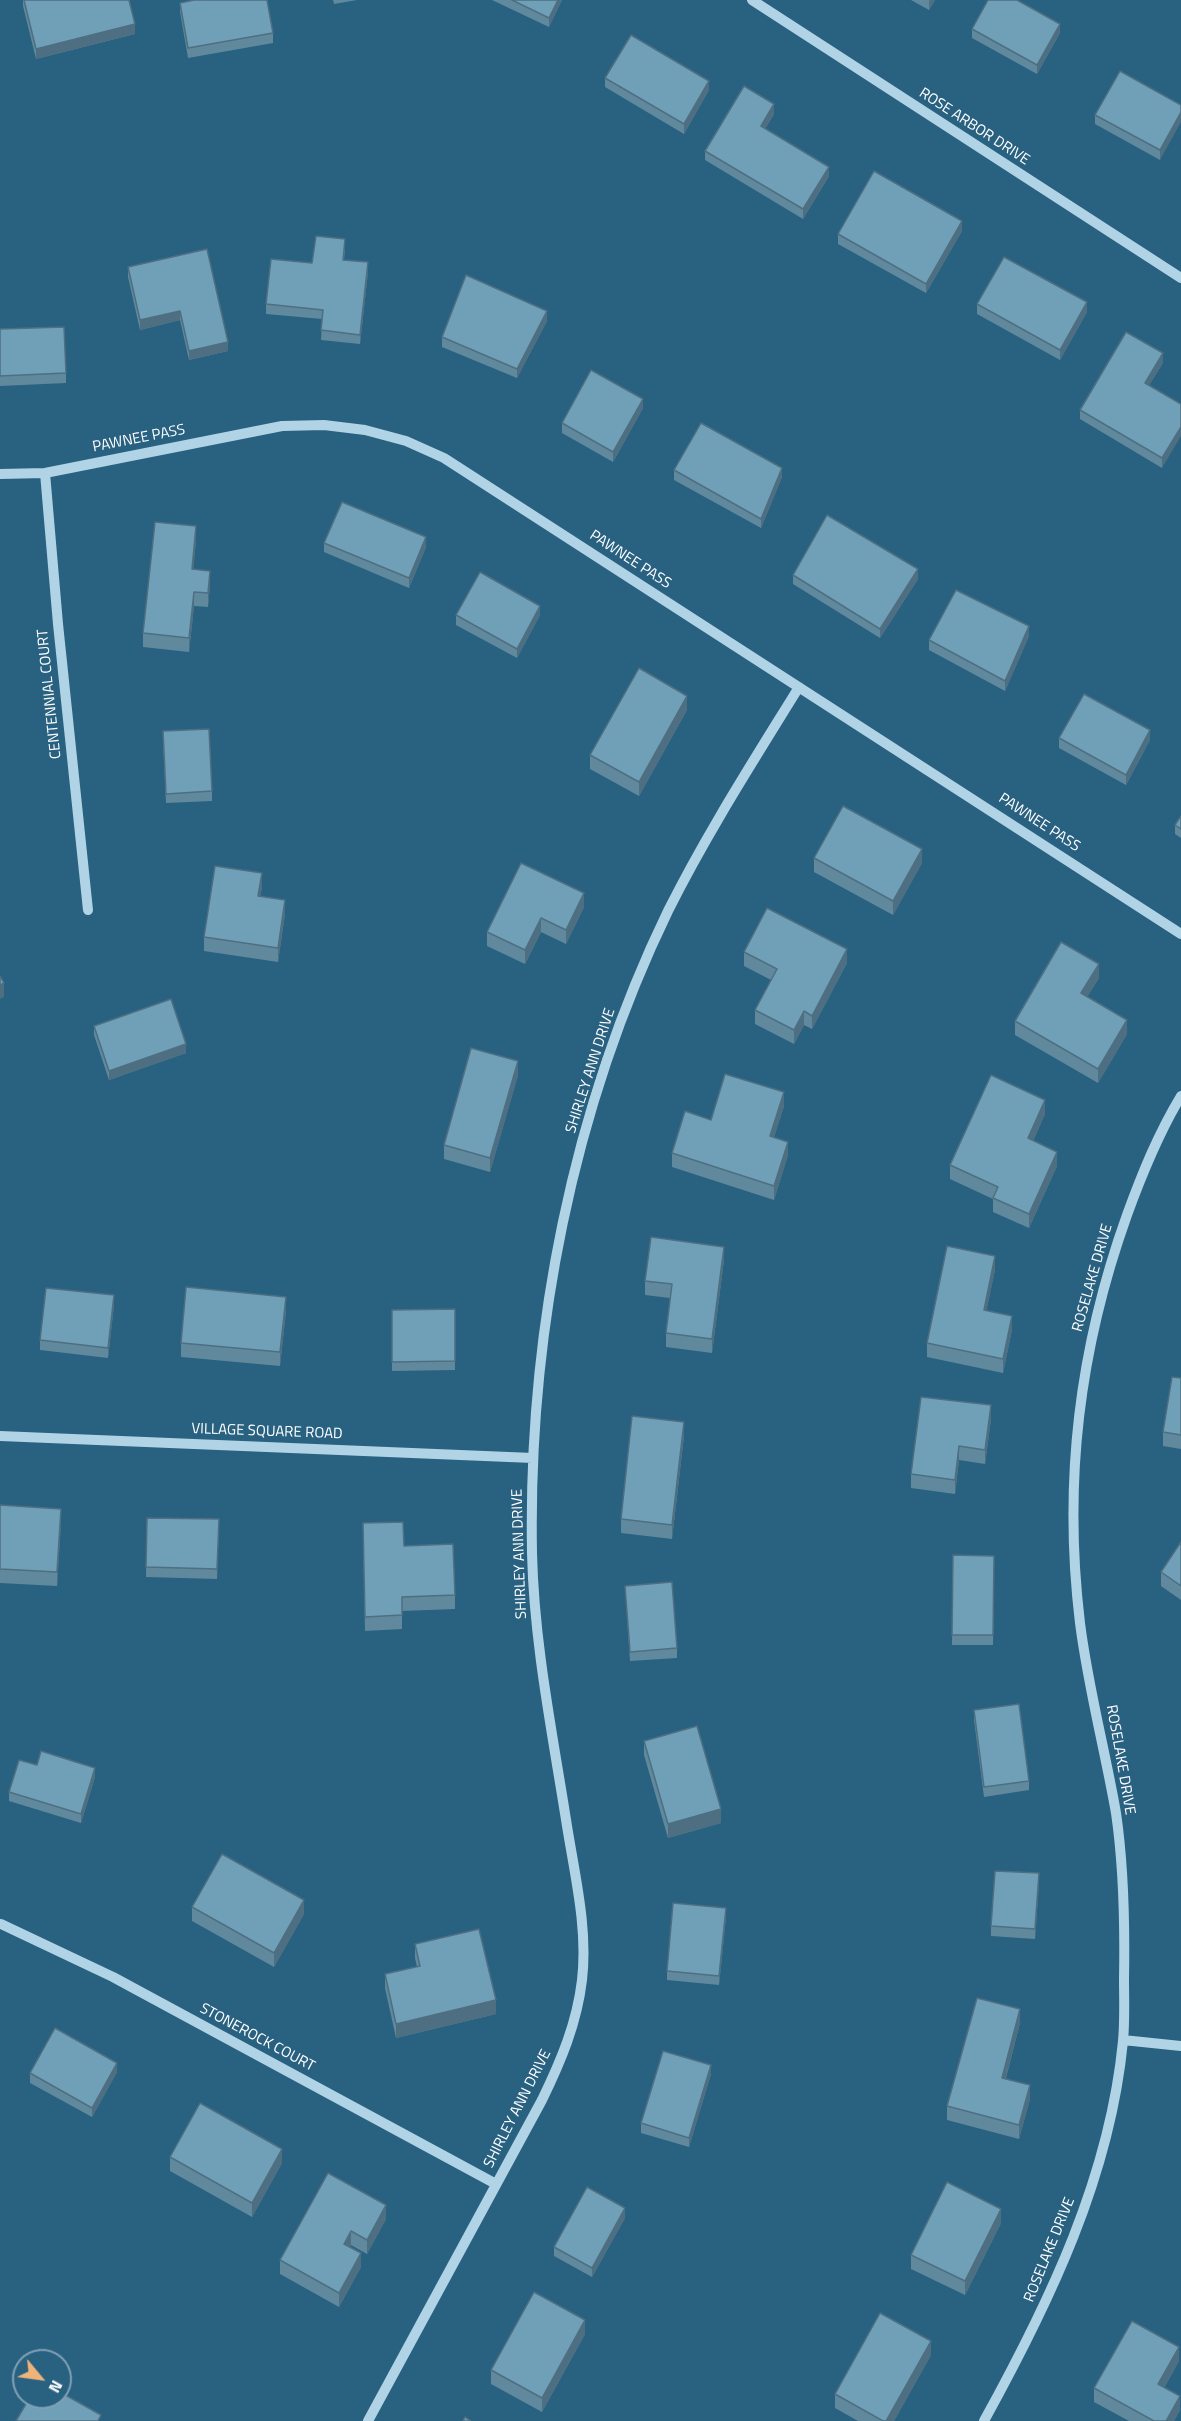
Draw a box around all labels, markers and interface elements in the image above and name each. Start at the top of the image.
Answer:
street label: ROSE ARBOR DRIVE [915,84,1033,170]
street label: PAWNEE PASS [91,421,187,457]
street label: PAWNEE PASS [586,527,674,593]
street label: CENTENNIAL COURT [34,628,66,760]
street label: PAWNEE PASS [995,790,1083,856]
street label: SHIRLEY ANN DRIVE [562,1006,620,1136]
street label: ROSELAKE DRIVE [1069,1222,1117,1334]
street label: VILLAGE SQUARE ROAD [191,1420,343,1444]
street label: SHIRLEY ANN DRIVE [509,1489,531,1619]
street label: ROSELAKE DRIVE [1101,1704,1139,1816]
street label: STONEROCK COURT [196,2000,318,2076]
street label: SHIRLEY ANN DRIVE [480,2047,556,2171]
street label: ROSELAKE DRIVE [1021,2195,1079,2305]
north arrow [12,2349,72,2409]
text: N [43,2376,69,2397]

